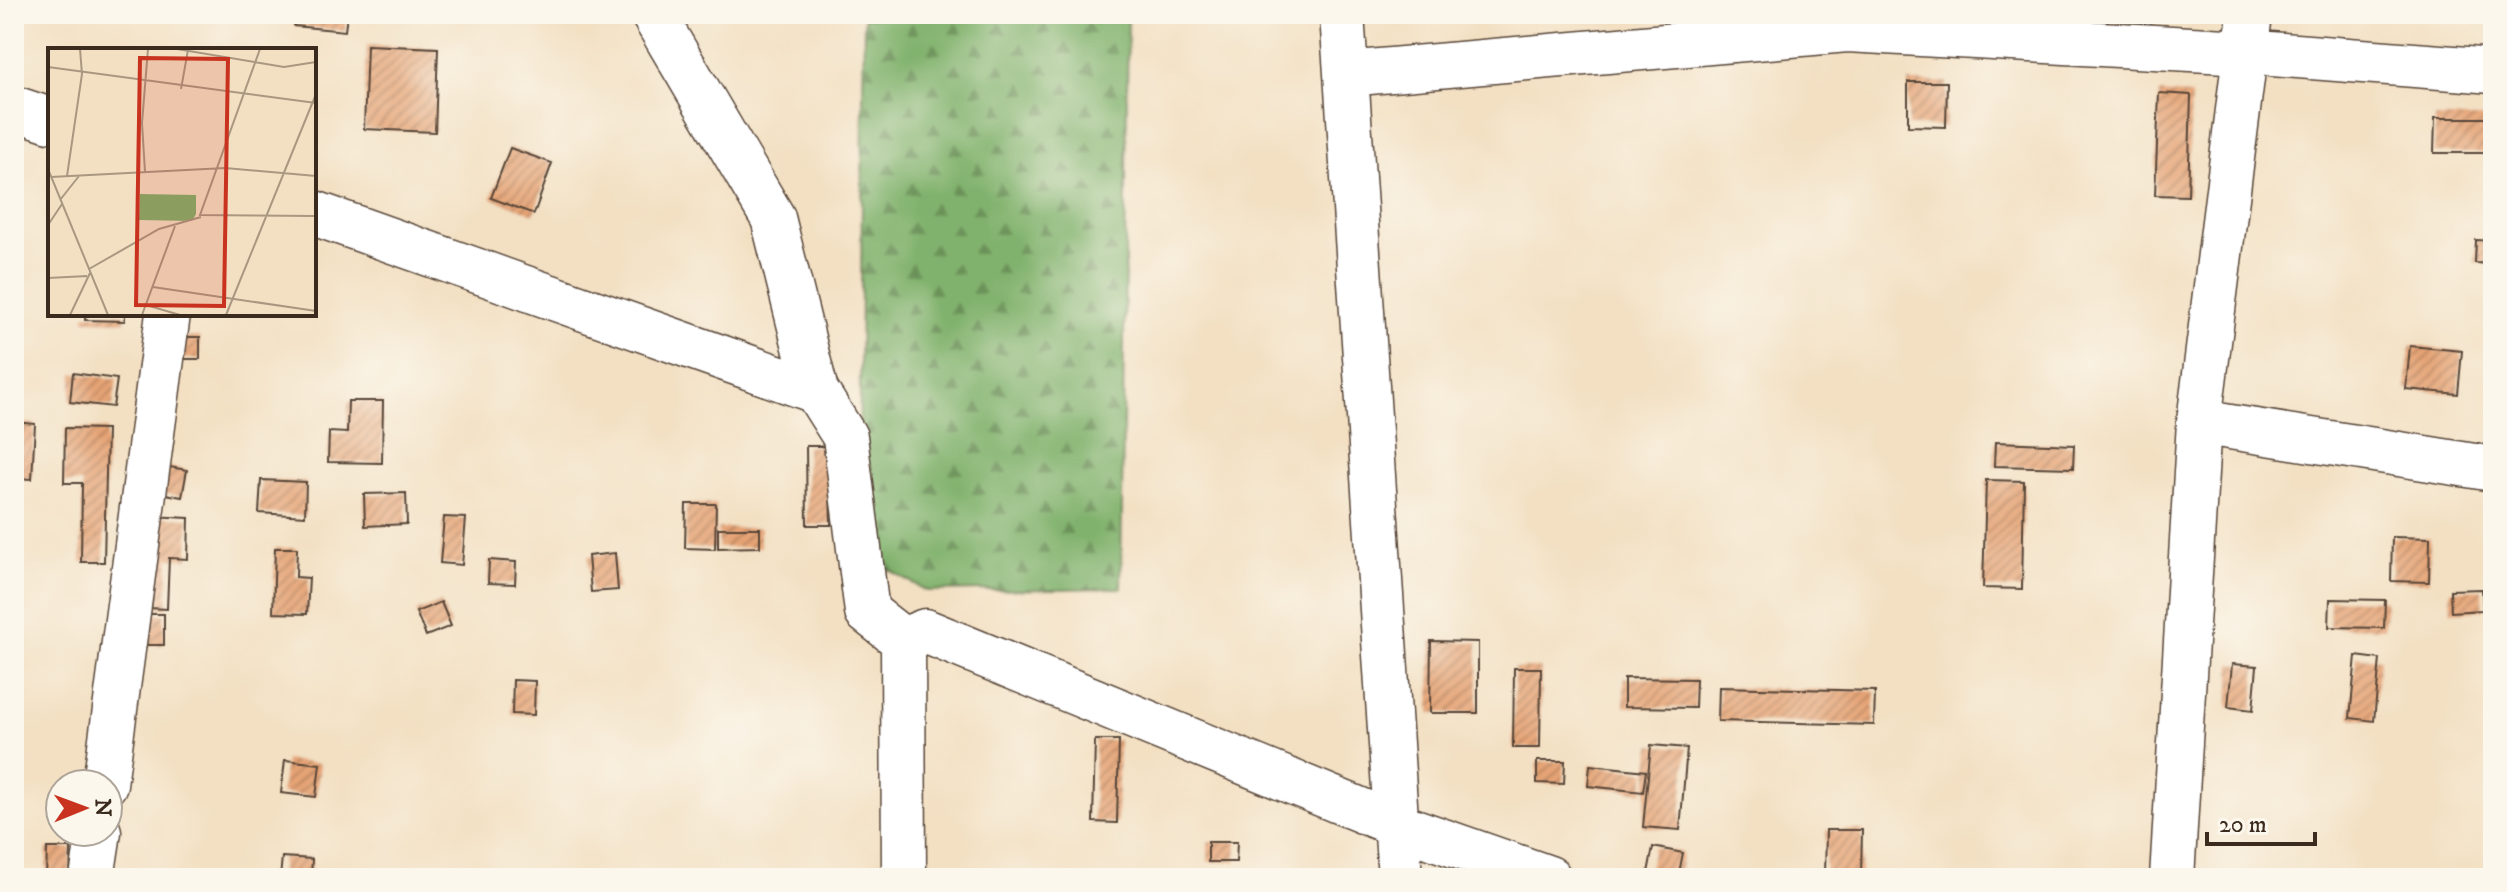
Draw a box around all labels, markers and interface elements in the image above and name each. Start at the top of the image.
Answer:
inset map [48,48,316,316]
north arrow [44,768,124,848]
scale bar [2207,796,2315,846]
text: N [89,798,116,817]
text: 20 m [2219,810,2267,840]

